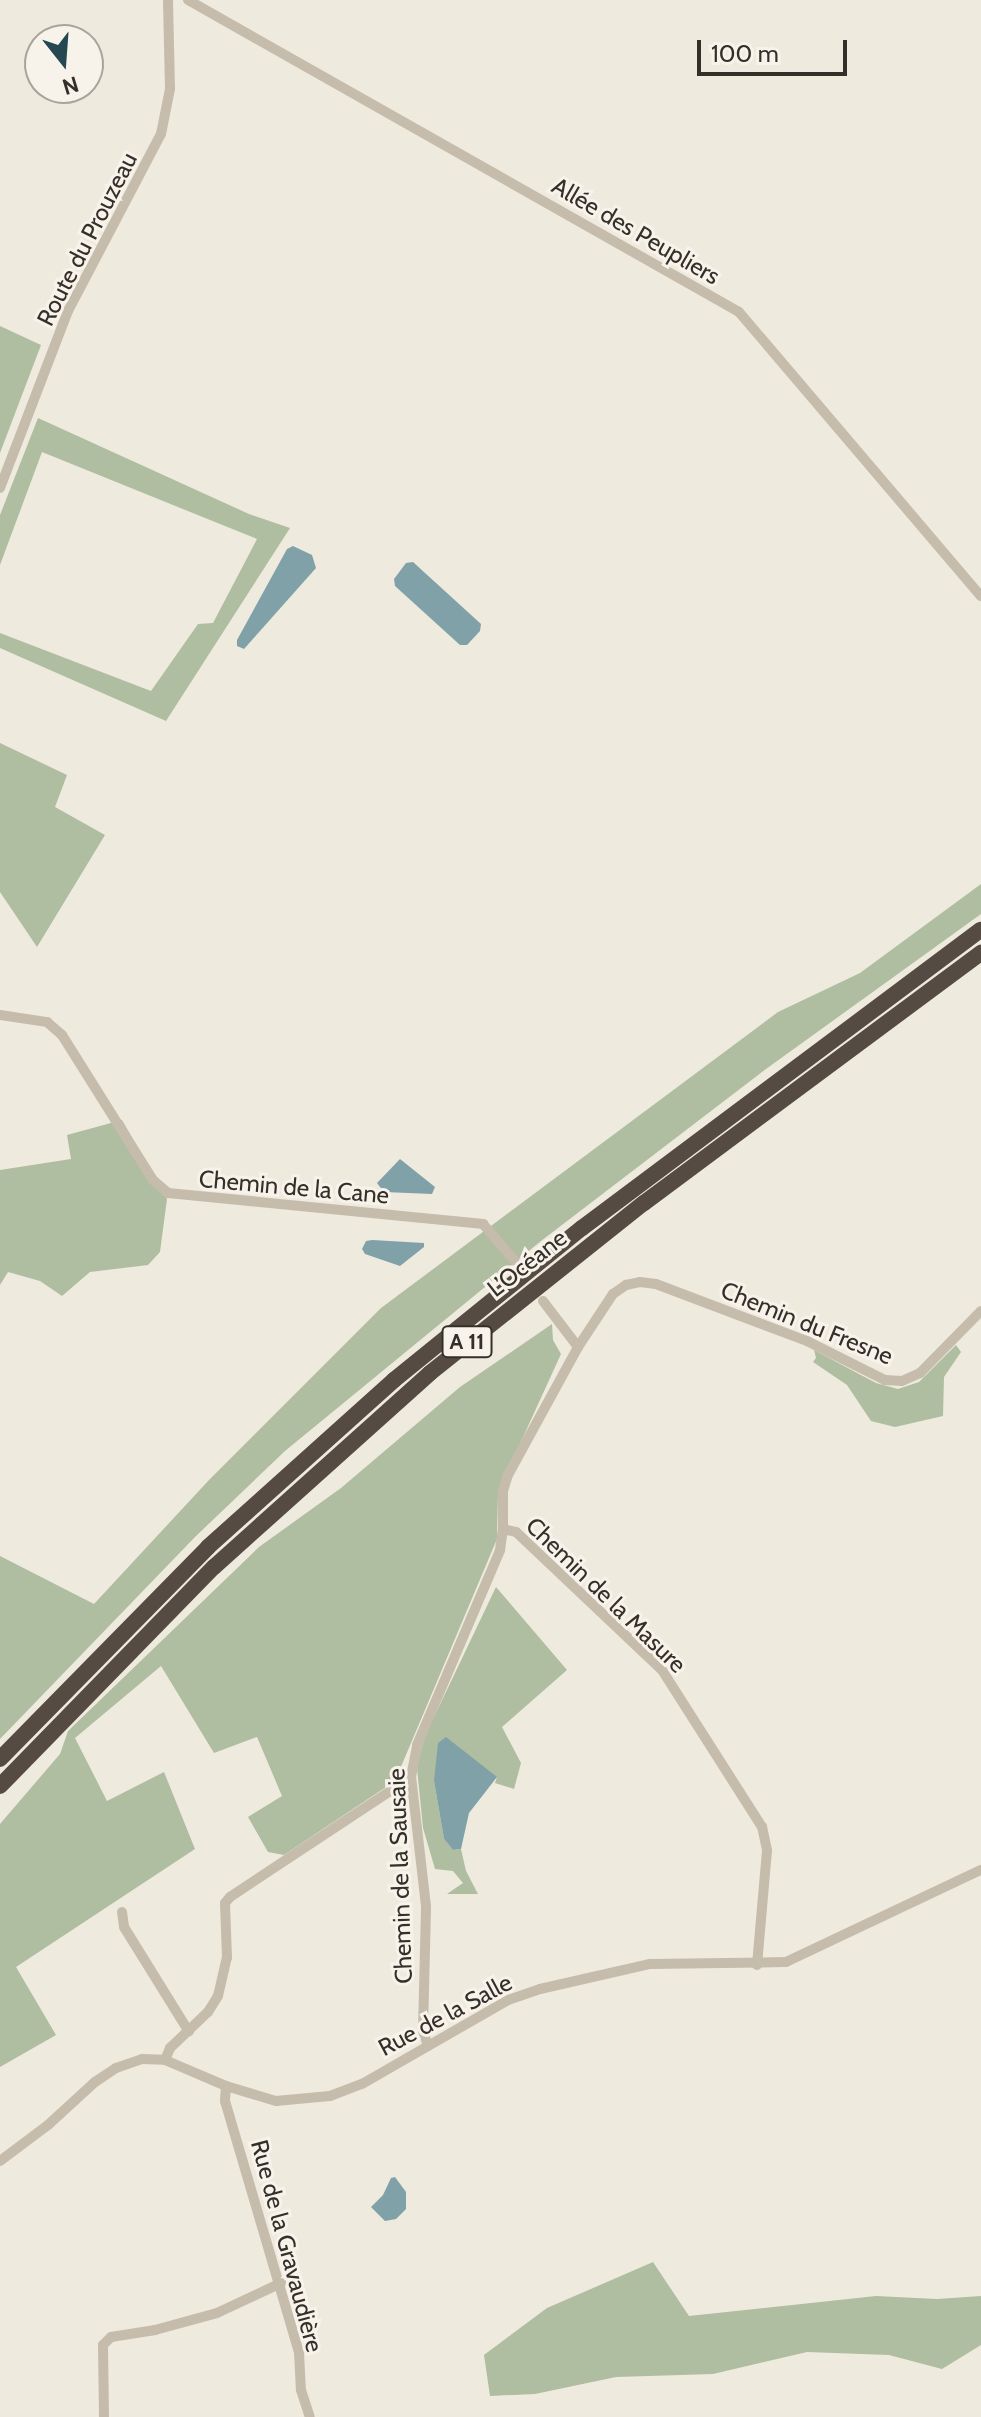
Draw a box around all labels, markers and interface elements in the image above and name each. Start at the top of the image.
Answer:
north arrow [24,24,104,104]
scale bar [701,24,851,74]
text: 100 m [711,39,779,68]
text: N [59,70,82,101]
street label: Route du Prouzeau [31,147,143,331]
street label: Allée des Peupliers [547,171,725,291]
street label: Chemin de la Cane [198,1164,390,1210]
street label: L’Océane [482,1223,572,1303]
street label: Chemin du Fresne [717,1275,897,1371]
road number: A 11 [441,1324,493,1360]
street label: Chemin de la Masure [520,1511,692,1679]
street label: Chemin de la Sausaie [382,1768,418,1984]
street label: Rue de la Salle [373,1968,517,2062]
street label: Rue de la Gravaudière [245,2137,329,2355]

